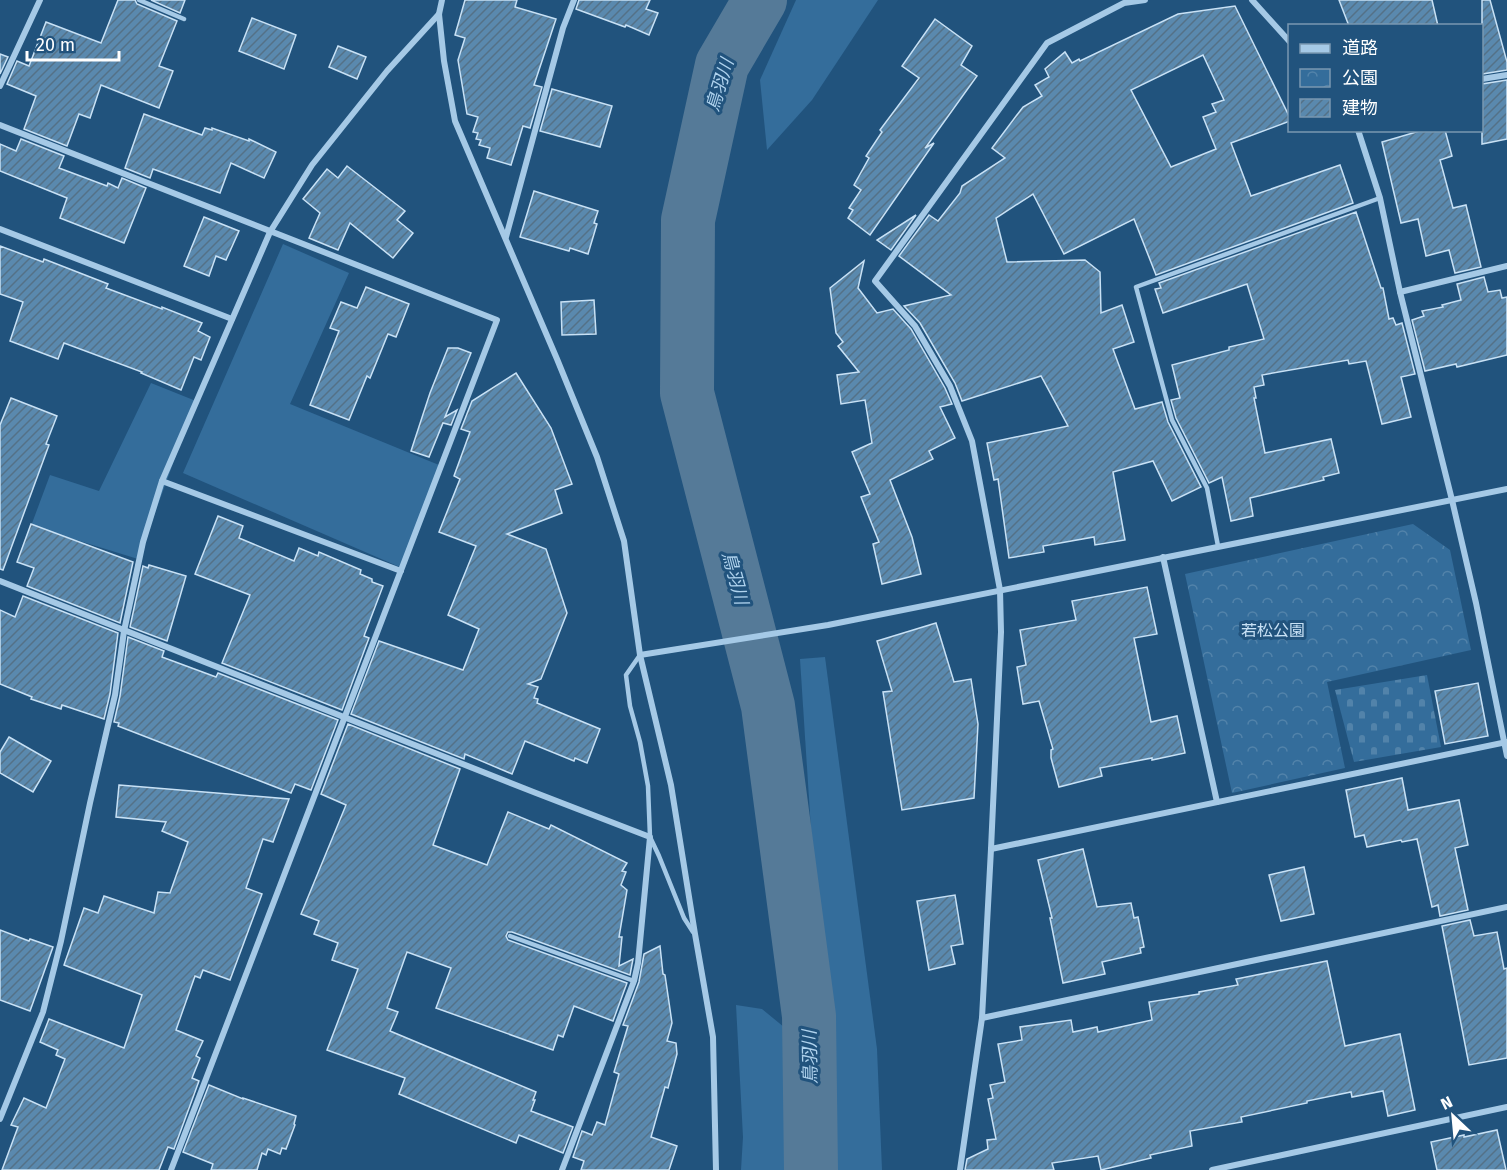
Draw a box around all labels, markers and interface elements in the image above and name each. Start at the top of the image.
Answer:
scale bar [27,24,118,62]
legend [1288,24,1483,132]
text: 20 m [36,34,75,56]
text: 道路 [1342,37,1378,59]
water label: 鳥羽川 [702,54,739,114]
text: 公園 [1342,67,1378,89]
text: 建物 [1342,97,1378,119]
water label: 鳥羽川 [717,549,753,609]
park label: 若松公園 [1241,621,1305,640]
water label: 鳥羽川 [798,1028,821,1084]
north arrow [1423,1086,1483,1146]
text: N [1438,1092,1456,1114]

